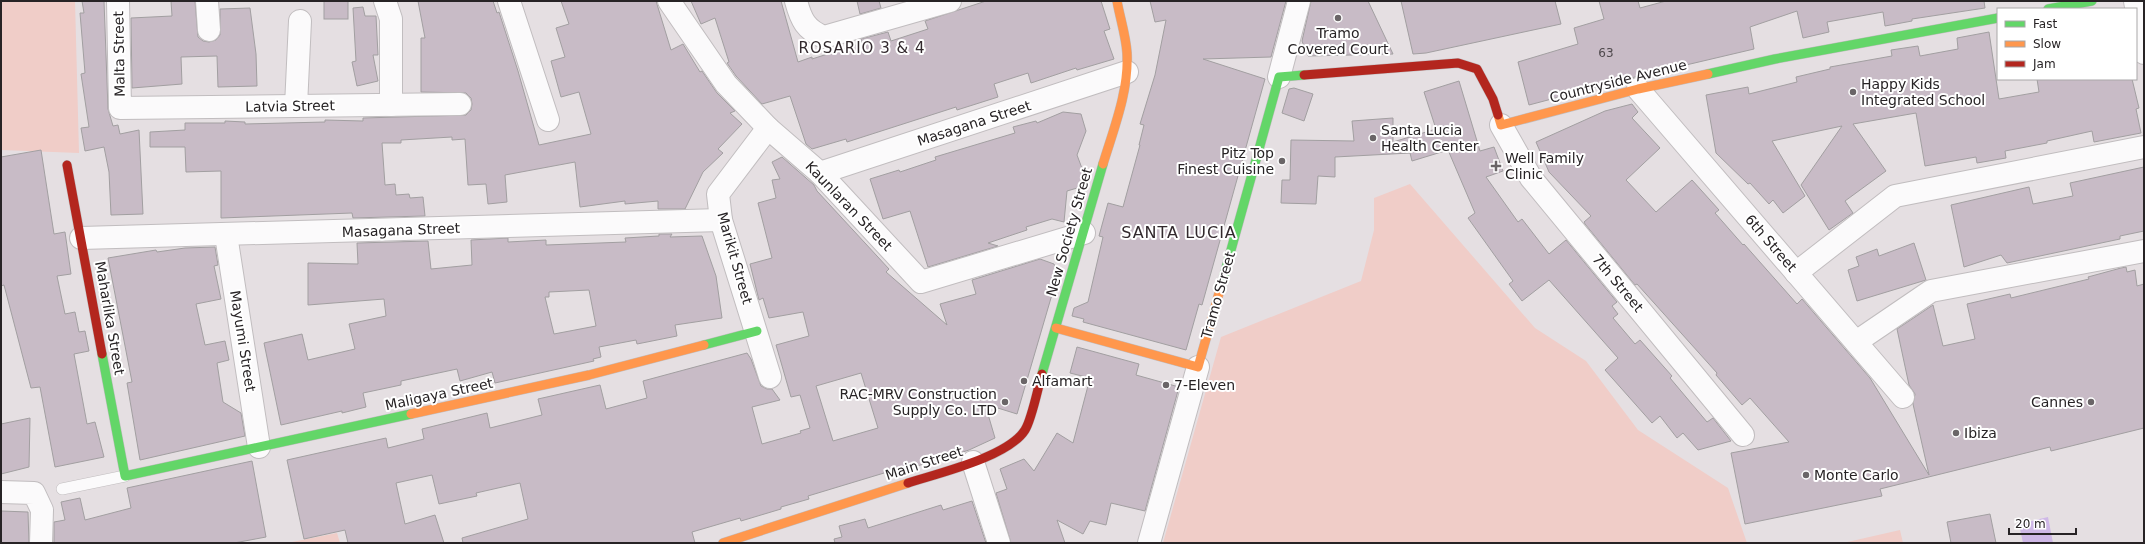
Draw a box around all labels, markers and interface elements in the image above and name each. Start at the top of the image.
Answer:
legend [1997,8,2137,80]
street label: Malta Street [110,11,128,97]
marker: Tramo Covered Court [1333,13,1343,23]
text: Fast [2033,17,2057,31]
place label: Tramo Covered Court [1287,25,1389,57]
text: Slow [2033,37,2061,51]
district label: ROSARIO 3 & 4 [798,39,926,57]
house number: 63 [1598,46,1614,60]
street label: Countryside Avenue [1548,56,1688,106]
text: Jam [2032,57,2056,71]
place label: Happy Kids Integrated School [1861,76,1985,108]
marker: Happy Kids Integrated School [1848,87,1858,97]
street label: Latvia Street [245,97,335,115]
street label: Masagana Street [915,97,1033,149]
place label: Santa Lucia Health Center [1381,122,1479,154]
marker: Santa Lucia Health Center [1368,133,1378,143]
place label: Pitz Top Finest Cuisine [1177,145,1274,177]
place label: Well Family Clinic [1505,150,1584,182]
marker: Pitz Top Finest Cuisine [1277,156,1287,166]
street label: Kaunlaran Street [802,158,896,254]
marker: Well Family Clinic [1490,160,1502,172]
street label: New Society Street [1043,165,1095,298]
street label: Marikit Street [714,210,756,306]
street label: 6th Street [1742,211,1800,275]
street label: Masagana Street [342,220,461,240]
district label: SANTA LUCIA [1121,223,1237,242]
street label: Tramo Street [1198,249,1238,341]
street label: 7th Street [1589,251,1647,315]
street label: Maharlika Street [92,260,128,377]
street label: Mayumi Street [227,289,259,393]
place label: Alfamart [1032,373,1093,389]
street label: Maligaya Street [384,375,495,413]
marker: Alfamart [1019,376,1029,386]
place label: 7-Eleven [1174,377,1235,393]
marker: 7-Eleven [1161,380,1171,390]
place label: RAC-MRV Construction Supply Co. LTD [839,386,997,418]
place label: Cannes [2031,394,2083,410]
marker: RAC-MRV Construction Supply Co. LTD [1000,397,1010,407]
marker: Cannes [2086,397,2096,407]
place label: Ibiza [1964,425,1997,441]
marker: Ibiza [1951,428,1961,438]
street label: Main Street [883,443,965,483]
place label: Monte Carlo [1814,467,1899,483]
marker: Monte Carlo [1801,470,1811,480]
scale bar [2009,510,2076,536]
text: 20 m [2015,517,2046,531]

